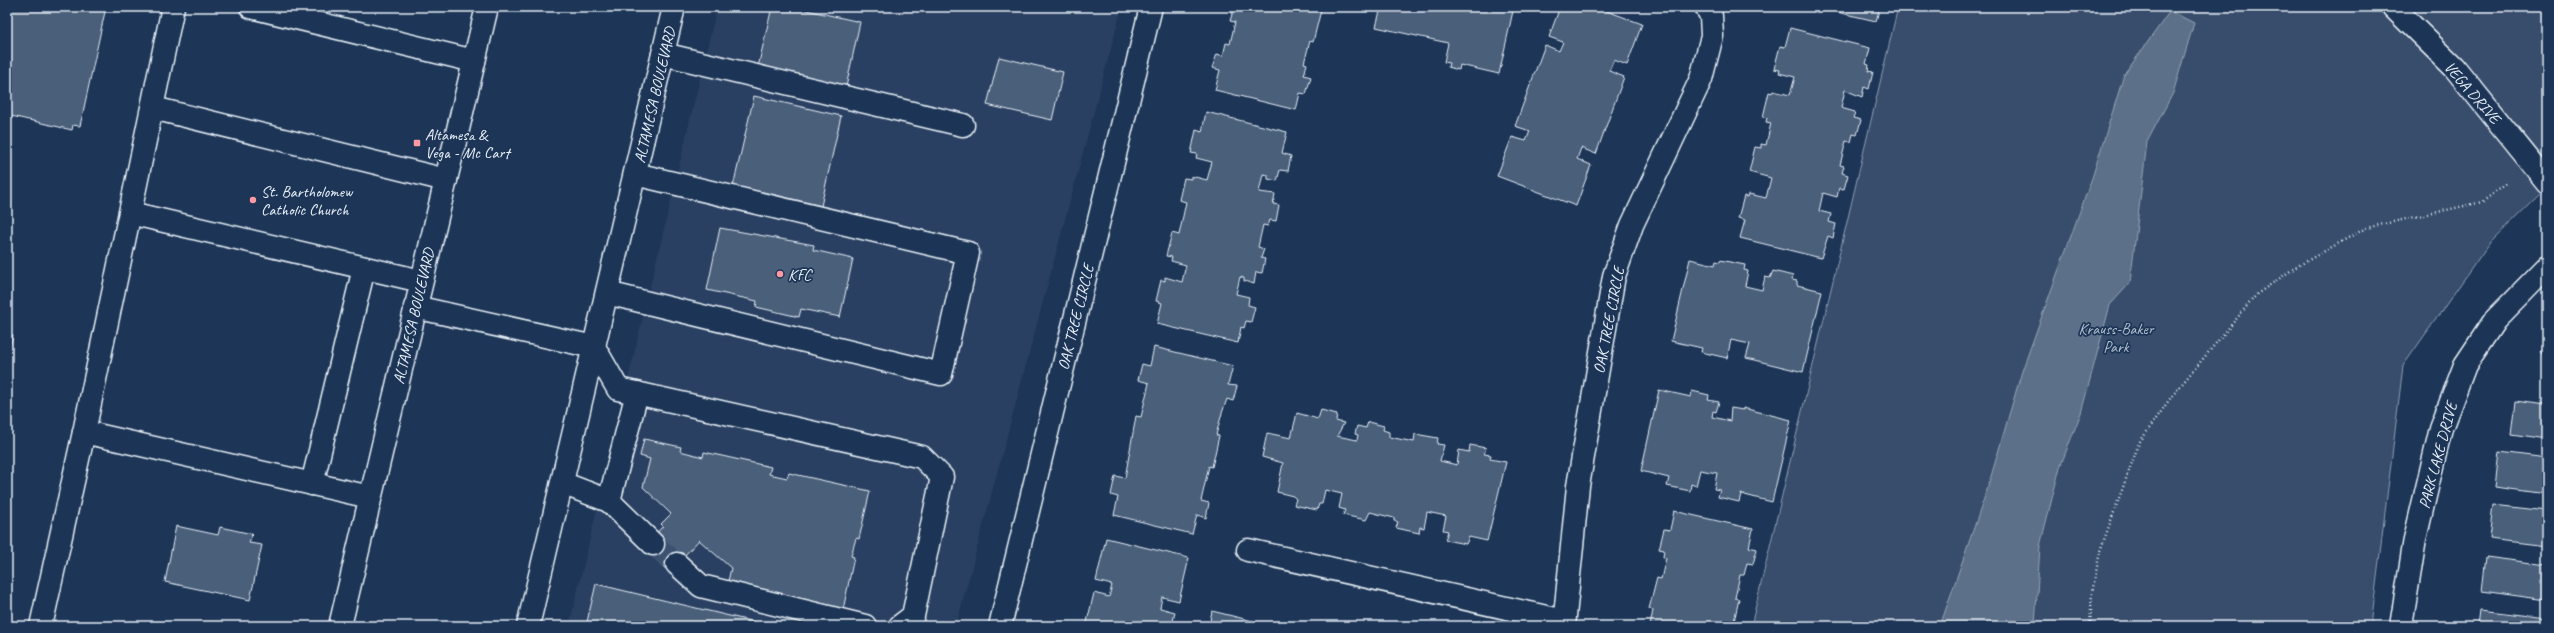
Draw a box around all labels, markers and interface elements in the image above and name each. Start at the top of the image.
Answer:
street label: ALTAMESA BOULEVARD [630,24,681,165]
street label: VEGA DRIVE [2440,57,2506,130]
place label: Altamesa & Vega - Mc Cart [425,125,512,163]
marker: Altamesa & Vega - Mc Cart [412,138,422,148]
place label: St. Bartholomew Catholic Church [261,182,354,220]
marker: St. Bartholomew Catholic Church [248,195,258,205]
street label: ALTAMESA BOULEVARD [389,245,440,386]
street label: OAK TREE CIRCLE [1053,260,1099,372]
street label: OAK TREE CIRCLE [1589,263,1630,375]
place label: KFC [788,265,814,285]
marker: KFC [775,269,785,279]
park label: Krauss-Baker Park [2079,319,2155,357]
street label: PARK LAKE DRIVE [2414,398,2462,511]

